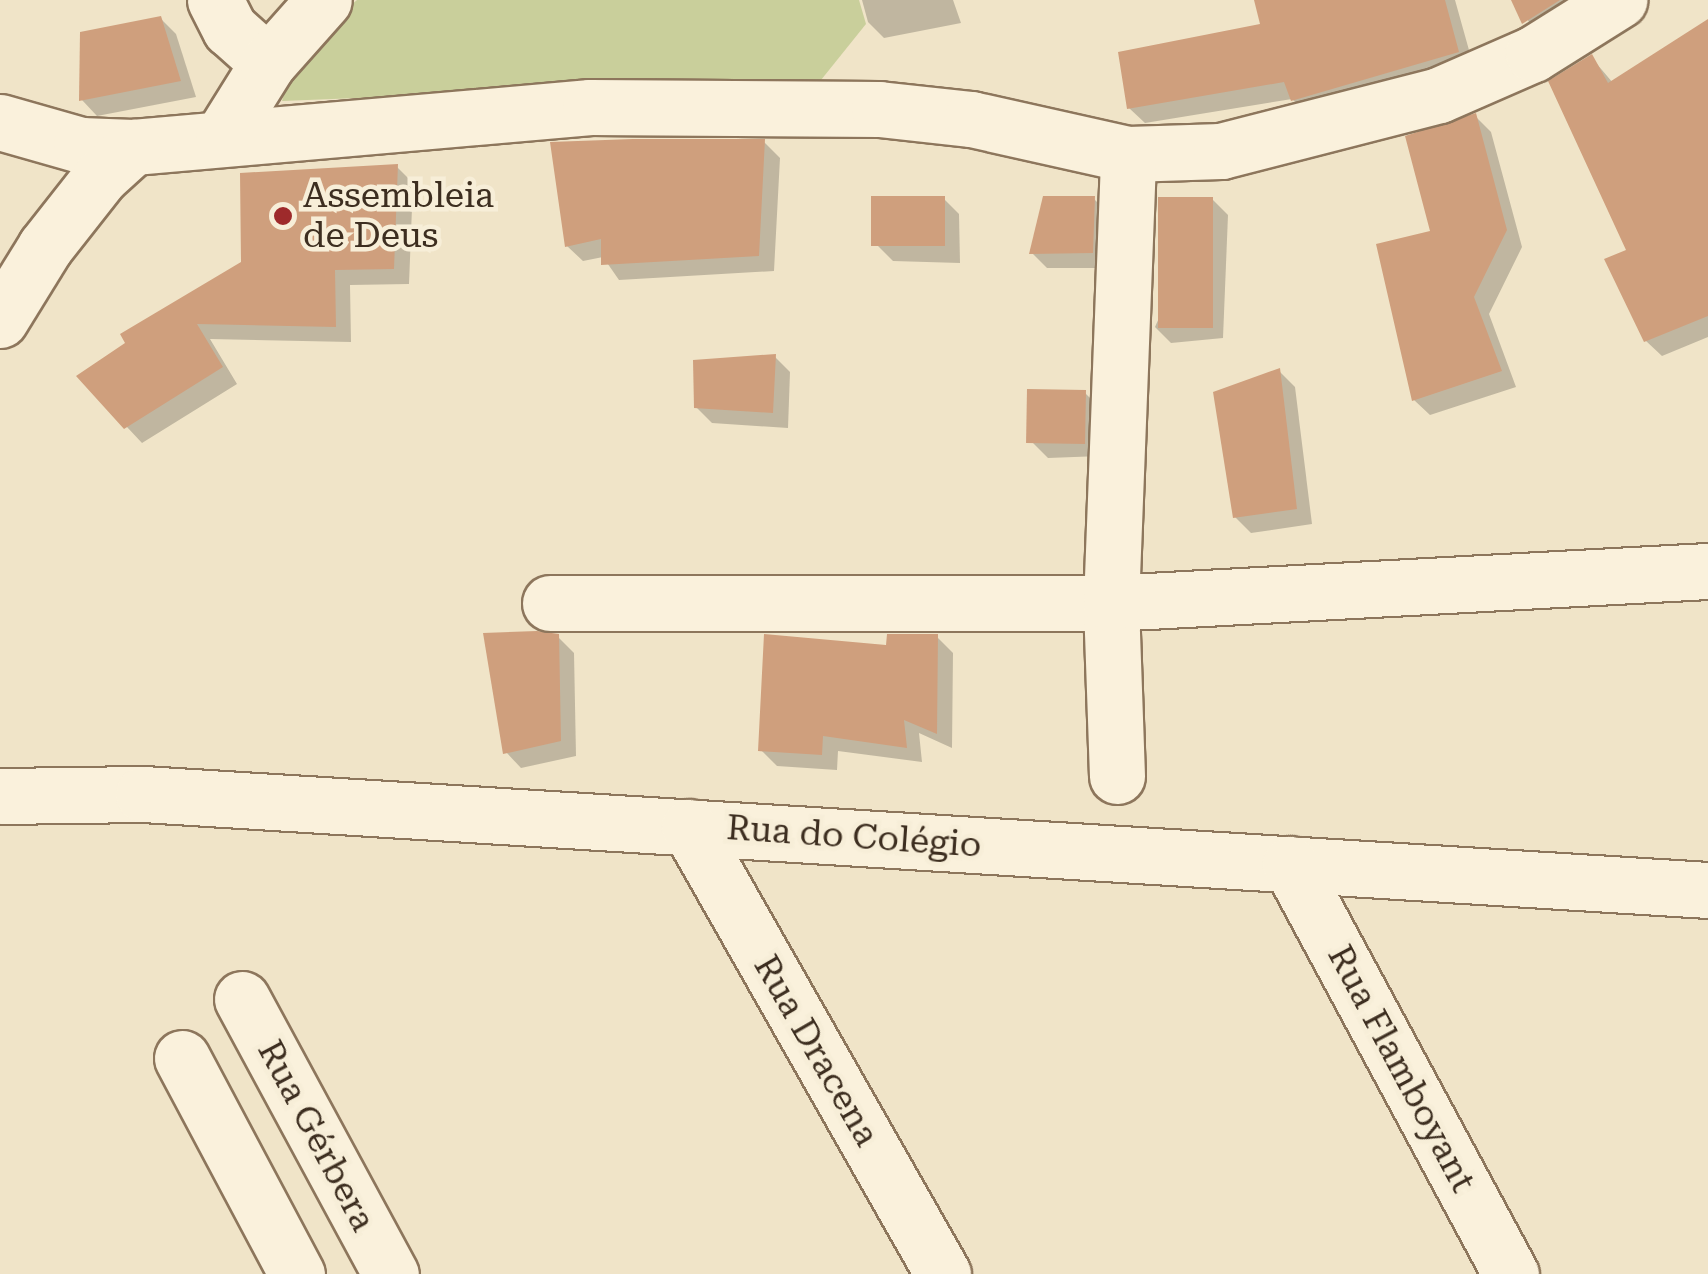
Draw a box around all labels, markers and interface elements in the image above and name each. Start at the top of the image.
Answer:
place label: Assembleia de Deus [303,175,494,257]
marker: Assembleia de Deus [272,205,294,227]
street label: Rua do Colégio [725,807,983,867]
street label: Rua Flamboyant [1318,938,1484,1200]
street label: Rua Dracena [744,948,888,1154]
street label: Rua Gérbera [248,1034,384,1238]

